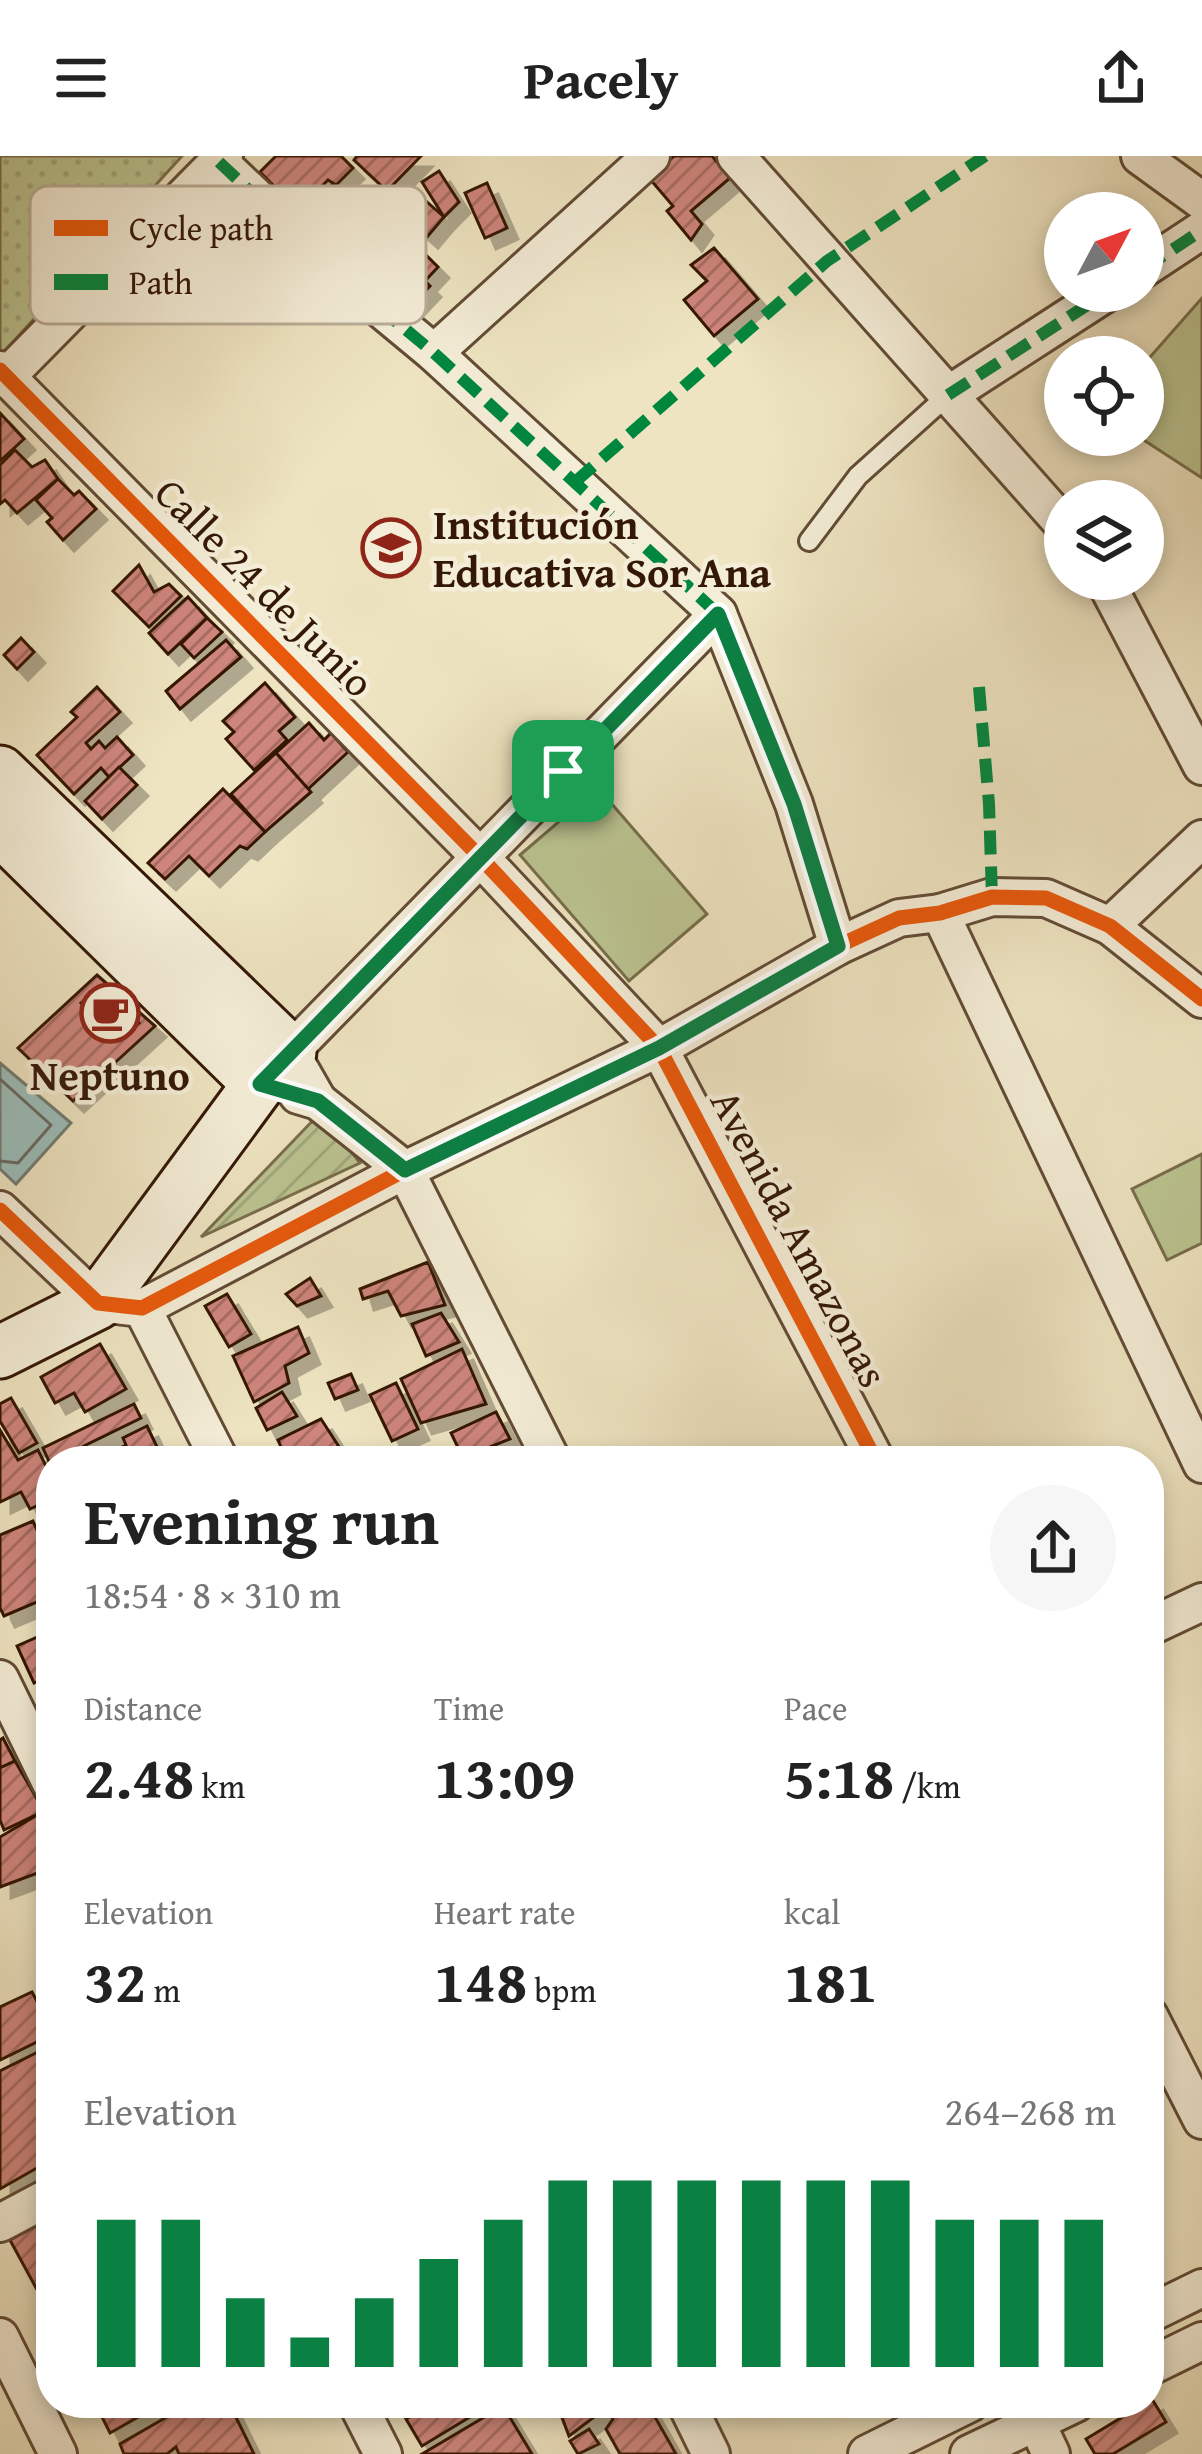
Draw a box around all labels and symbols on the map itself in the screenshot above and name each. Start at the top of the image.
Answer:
legend [30,186,426,324]
north arrow [1044,192,1164,312]
text: Cycle path [129,204,274,252]
text: Path [129,258,193,306]
street label: Calle 24 de Junio [142,463,389,710]
place label: Institución Educativa Sor Ana [433,493,772,602]
school or university icon: Institución Educativa Sor Ana [360,517,422,579]
pin [512,720,614,822]
cafe icon: Neptuno [79,982,141,1044]
place label: Neptuno [30,1044,190,1105]
street label: Avenida Amazonas [696,1078,905,1398]

